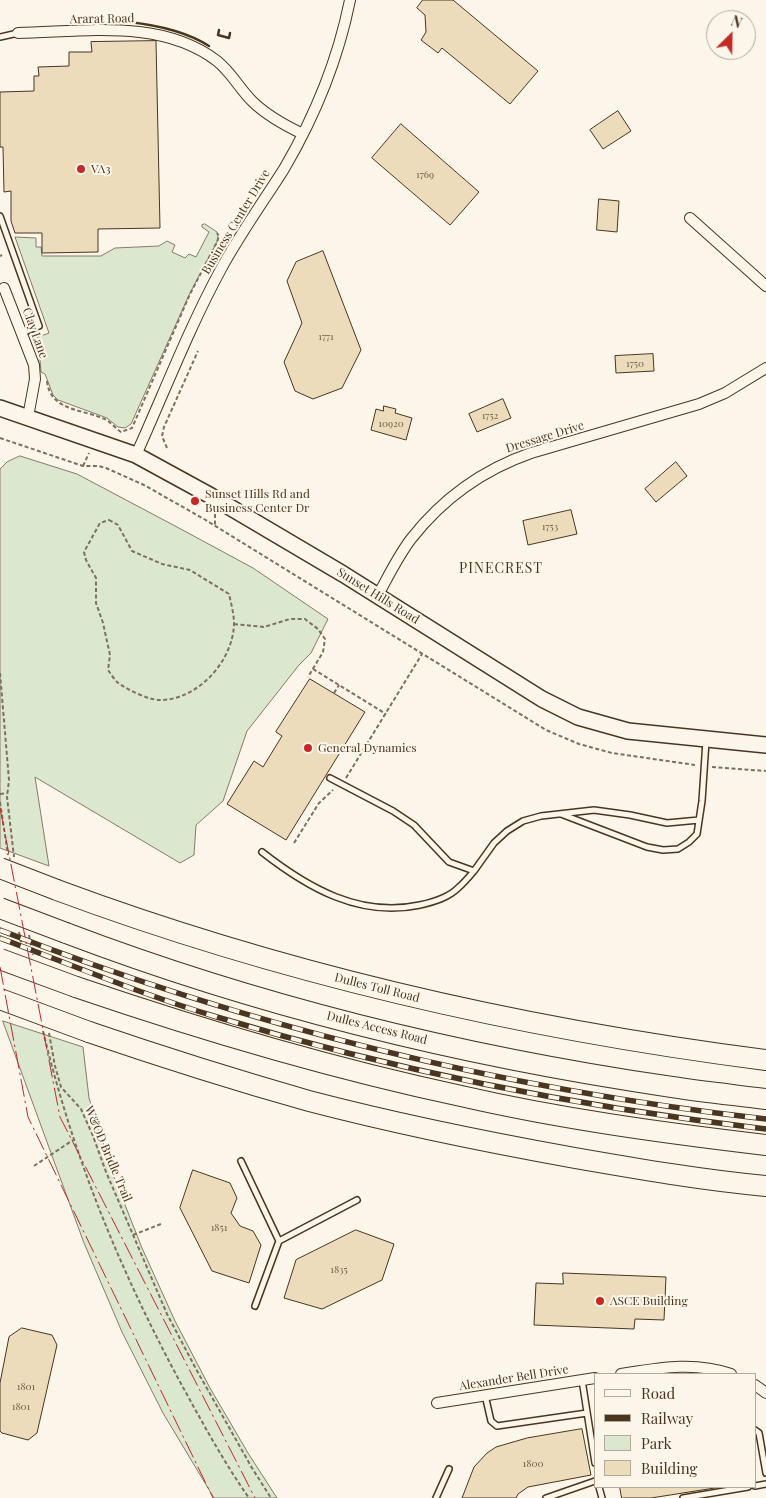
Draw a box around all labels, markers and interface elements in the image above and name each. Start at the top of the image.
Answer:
north arrow [706,10,756,60]
street label: Ararat Road [70,11,134,27]
text: N [728,11,745,32]
place label: VA3 [91,162,111,176]
marker: VA3 [75,163,87,175]
street label: Business Center Drive [199,167,273,277]
house number: 1769 [416,169,434,181]
street label: Clay Lane [19,306,51,360]
house number: 1771 [318,331,334,343]
house number: 1750 [626,358,644,370]
house number: 1752 [482,410,498,422]
house number: 10920 [378,418,404,430]
street label: Dressage Drive [504,418,586,456]
place label: Sunset Hills Rd and Business Center Dr [205,487,310,515]
marker: Sunset Hills Rd and Business Center Dr [189,495,201,507]
house number: 1753 [542,521,558,533]
district label: PINECREST [458,561,544,577]
street label: Sunset Hills Road [334,565,422,627]
place label: General Dynamics [318,741,417,755]
marker: General Dynamics [302,742,314,754]
street label: Dulles Toll Road [333,970,421,1006]
street label: Dulles Access Road [325,1009,429,1047]
street label: W&OD Bridle Trail [81,1104,135,1204]
house number: 1851 [211,1222,227,1234]
house number: 1835 [330,1264,348,1276]
place label: ASCE Building [610,1294,688,1308]
marker: ASCE Building [594,1295,606,1307]
street label: Alexander Bell Drive [458,1362,570,1394]
legend [594,1373,756,1488]
house number: 1801 [17,1381,35,1393]
text: Road [641,1383,675,1403]
house number: 1801 [12,1401,30,1413]
text: Railway [641,1408,693,1428]
text: Park [641,1433,672,1453]
house number: 1800 [523,1458,543,1470]
text: Building [641,1458,697,1478]

